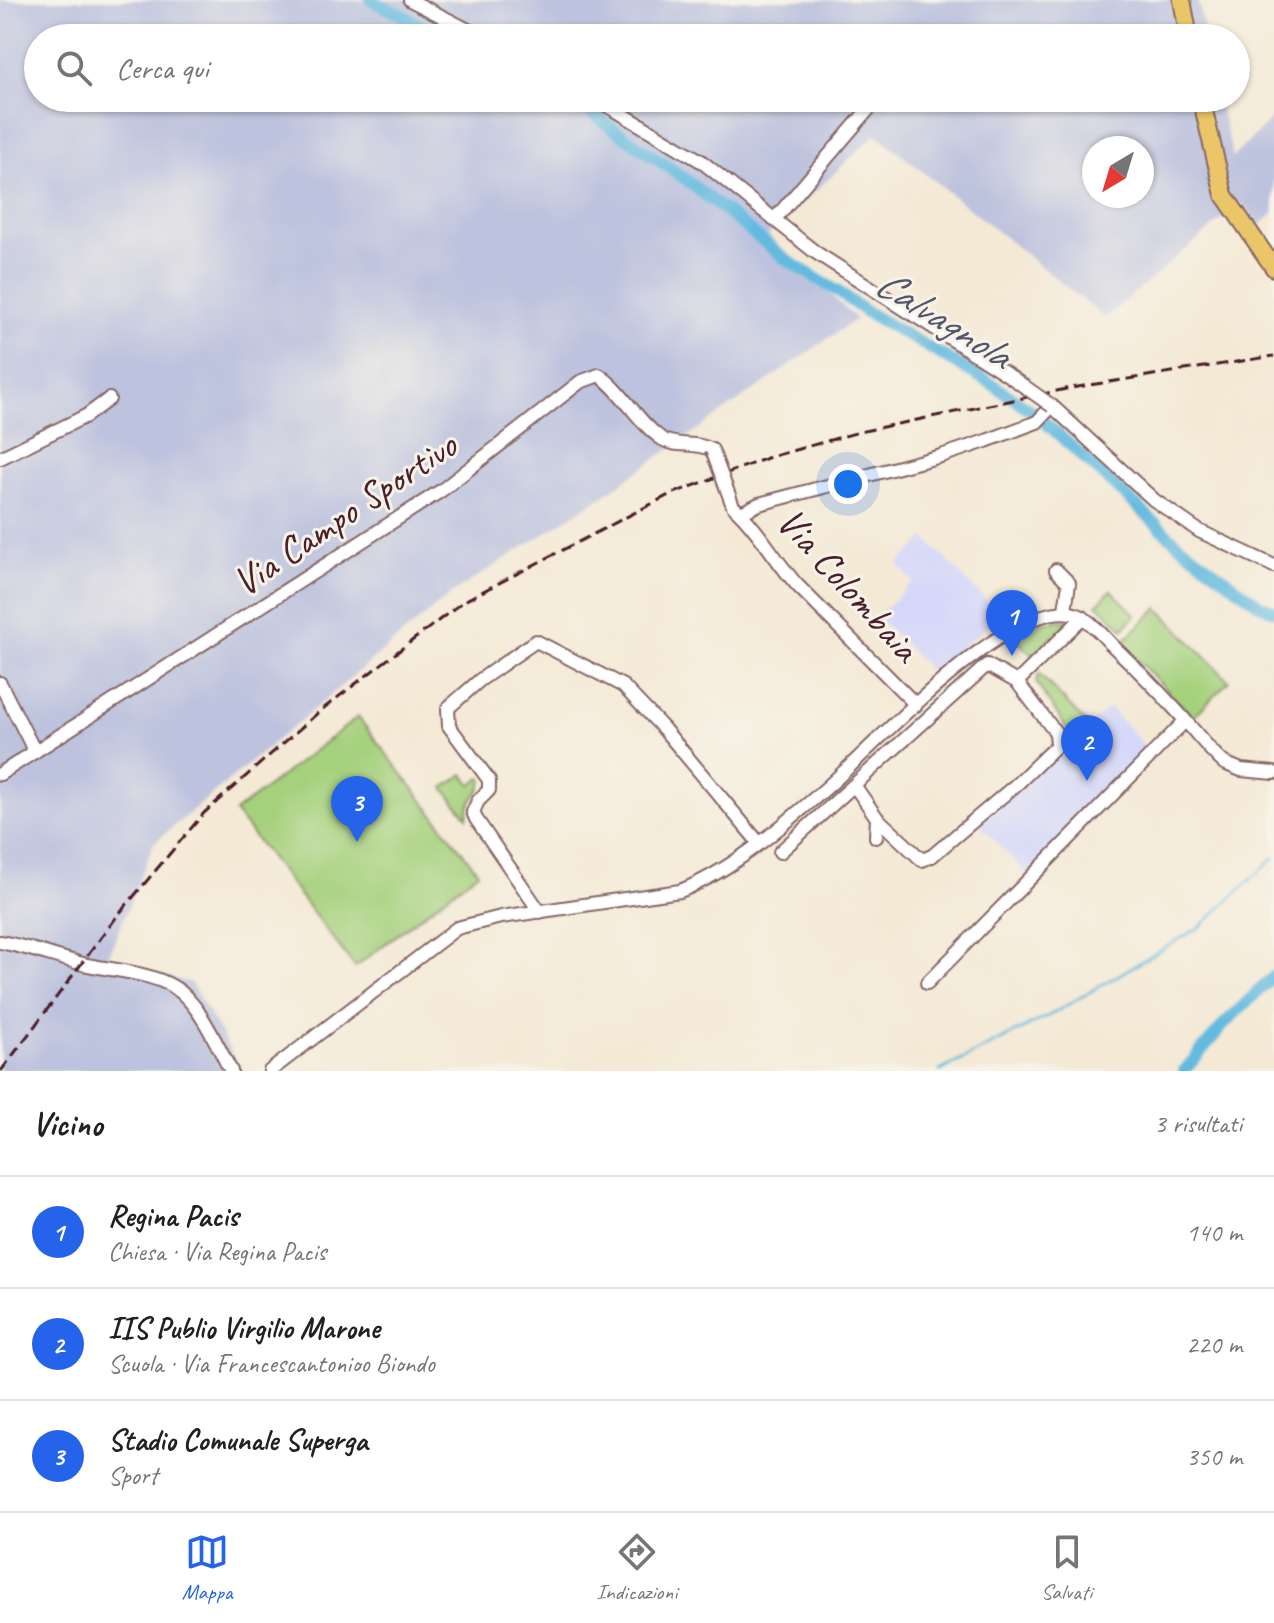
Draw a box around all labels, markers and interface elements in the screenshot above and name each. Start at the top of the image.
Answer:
search box [24,24,1250,112]
icon: search [52,46,96,90]
text: Cerca qui [116,49,209,87]
north arrow [1082,136,1154,208]
water label: Calvagnola [866,256,1024,382]
street label: Via Campo Sportivo [223,420,468,607]
your location [828,464,868,504]
street label: Via Colombaia [766,497,932,674]
pin: 1 [986,590,1038,656]
pin: 2 [1061,715,1113,781]
pin: 3 [331,776,383,842]
text: Vicino [32,1102,102,1145]
text: 3 risultati [1154,1107,1242,1140]
text: Regina Pacis [108,1197,239,1235]
text: 1 [52,1216,64,1249]
text: 140 m [1186,1216,1242,1249]
text: Chiesa · Via Regina Pacis [108,1235,326,1268]
text: IIS Publio Virgilio Marone [108,1309,379,1347]
text: 2 [52,1328,64,1361]
text: 220 m [1186,1328,1242,1361]
text: Scuola · Via Francescantonioo Biondo [108,1347,435,1380]
text: Stadio Comunale Superga [108,1421,368,1459]
text: 3 [52,1440,64,1473]
text: 350 m [1186,1440,1242,1473]
text: Sport [108,1459,158,1492]
tab: Mappa [182,1530,233,1606]
tab: Indicazioni [596,1530,677,1606]
tab: Salvati [1041,1530,1092,1606]

